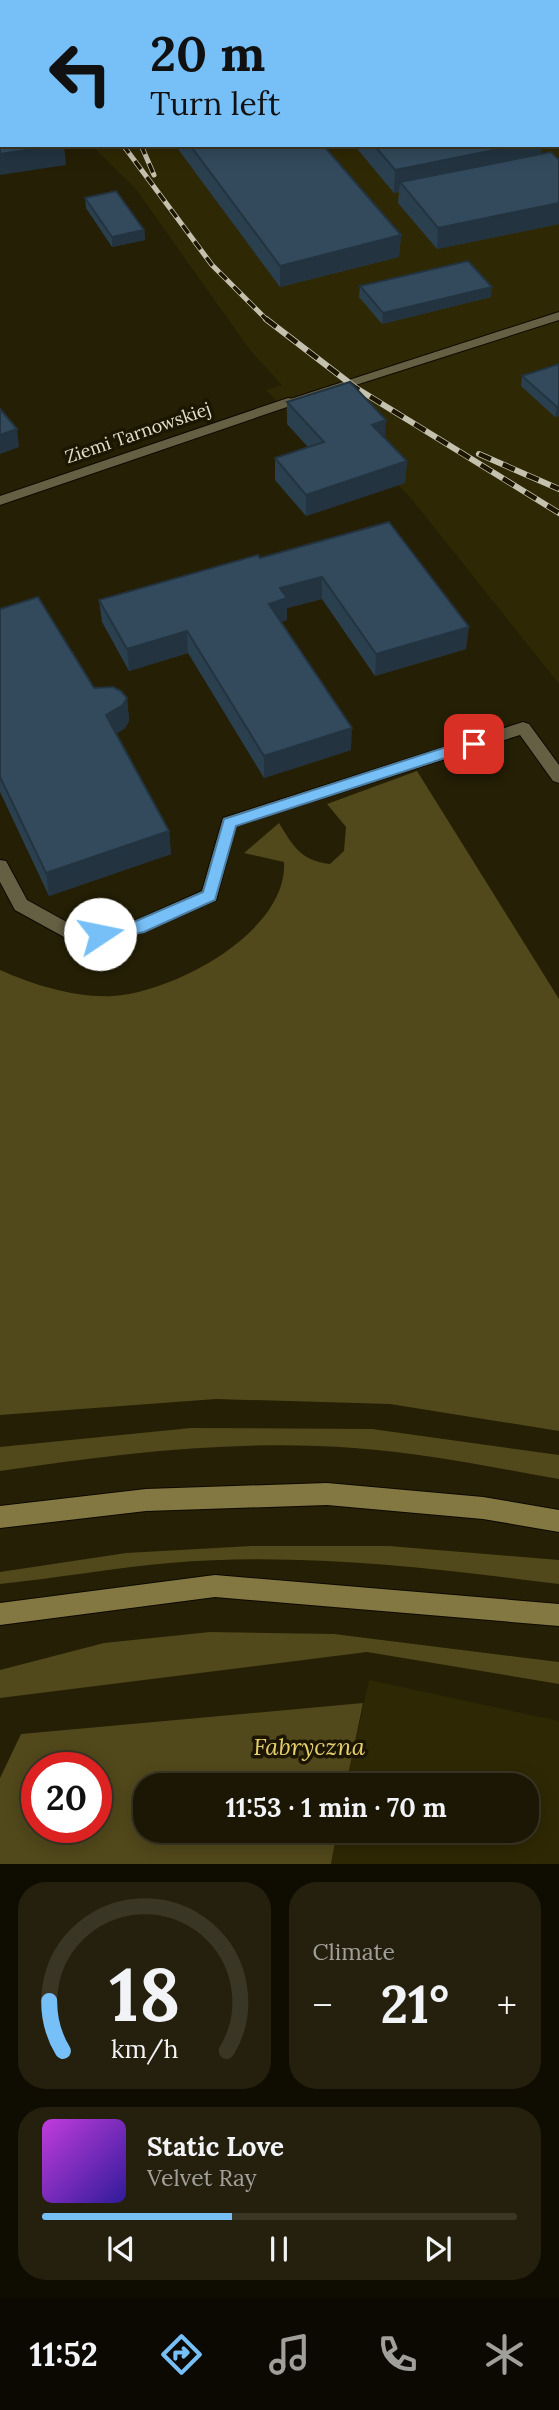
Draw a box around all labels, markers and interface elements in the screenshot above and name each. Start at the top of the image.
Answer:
text: 20 m [150,22,265,84]
icon: left [35,28,126,119]
text: Turn left [150,83,280,124]
street label: Ziemi Tarnowskiej [62,397,214,468]
pin [444,714,504,774]
icon: arrive [455,725,493,763]
position arrow [63,897,137,971]
park label: Fabryczna [253,1731,366,1762]
speed limit sign: 20 [21,1752,112,1843]
text: 11:53 · 1 min · 70 m [225,1791,447,1824]
text: Climate [313,1937,395,1966]
text: 18 [109,1949,180,2042]
text: 21° [380,1971,449,2037]
text: − [313,1981,333,2029]
text: + [497,1981,517,2029]
text: km/h [110,2033,178,2065]
text: Static Love [147,2130,284,2163]
text: Velvet Ray [147,2163,257,2192]
icon: previous [102,2230,140,2268]
icon: pause [260,2230,298,2268]
icon: next [419,2230,457,2268]
icon: directions [157,2330,206,2379]
icon: music [265,2330,314,2379]
icon: phone [373,2330,422,2379]
icon: climate [480,2330,529,2379]
text: 11:52 [29,2334,98,2375]

